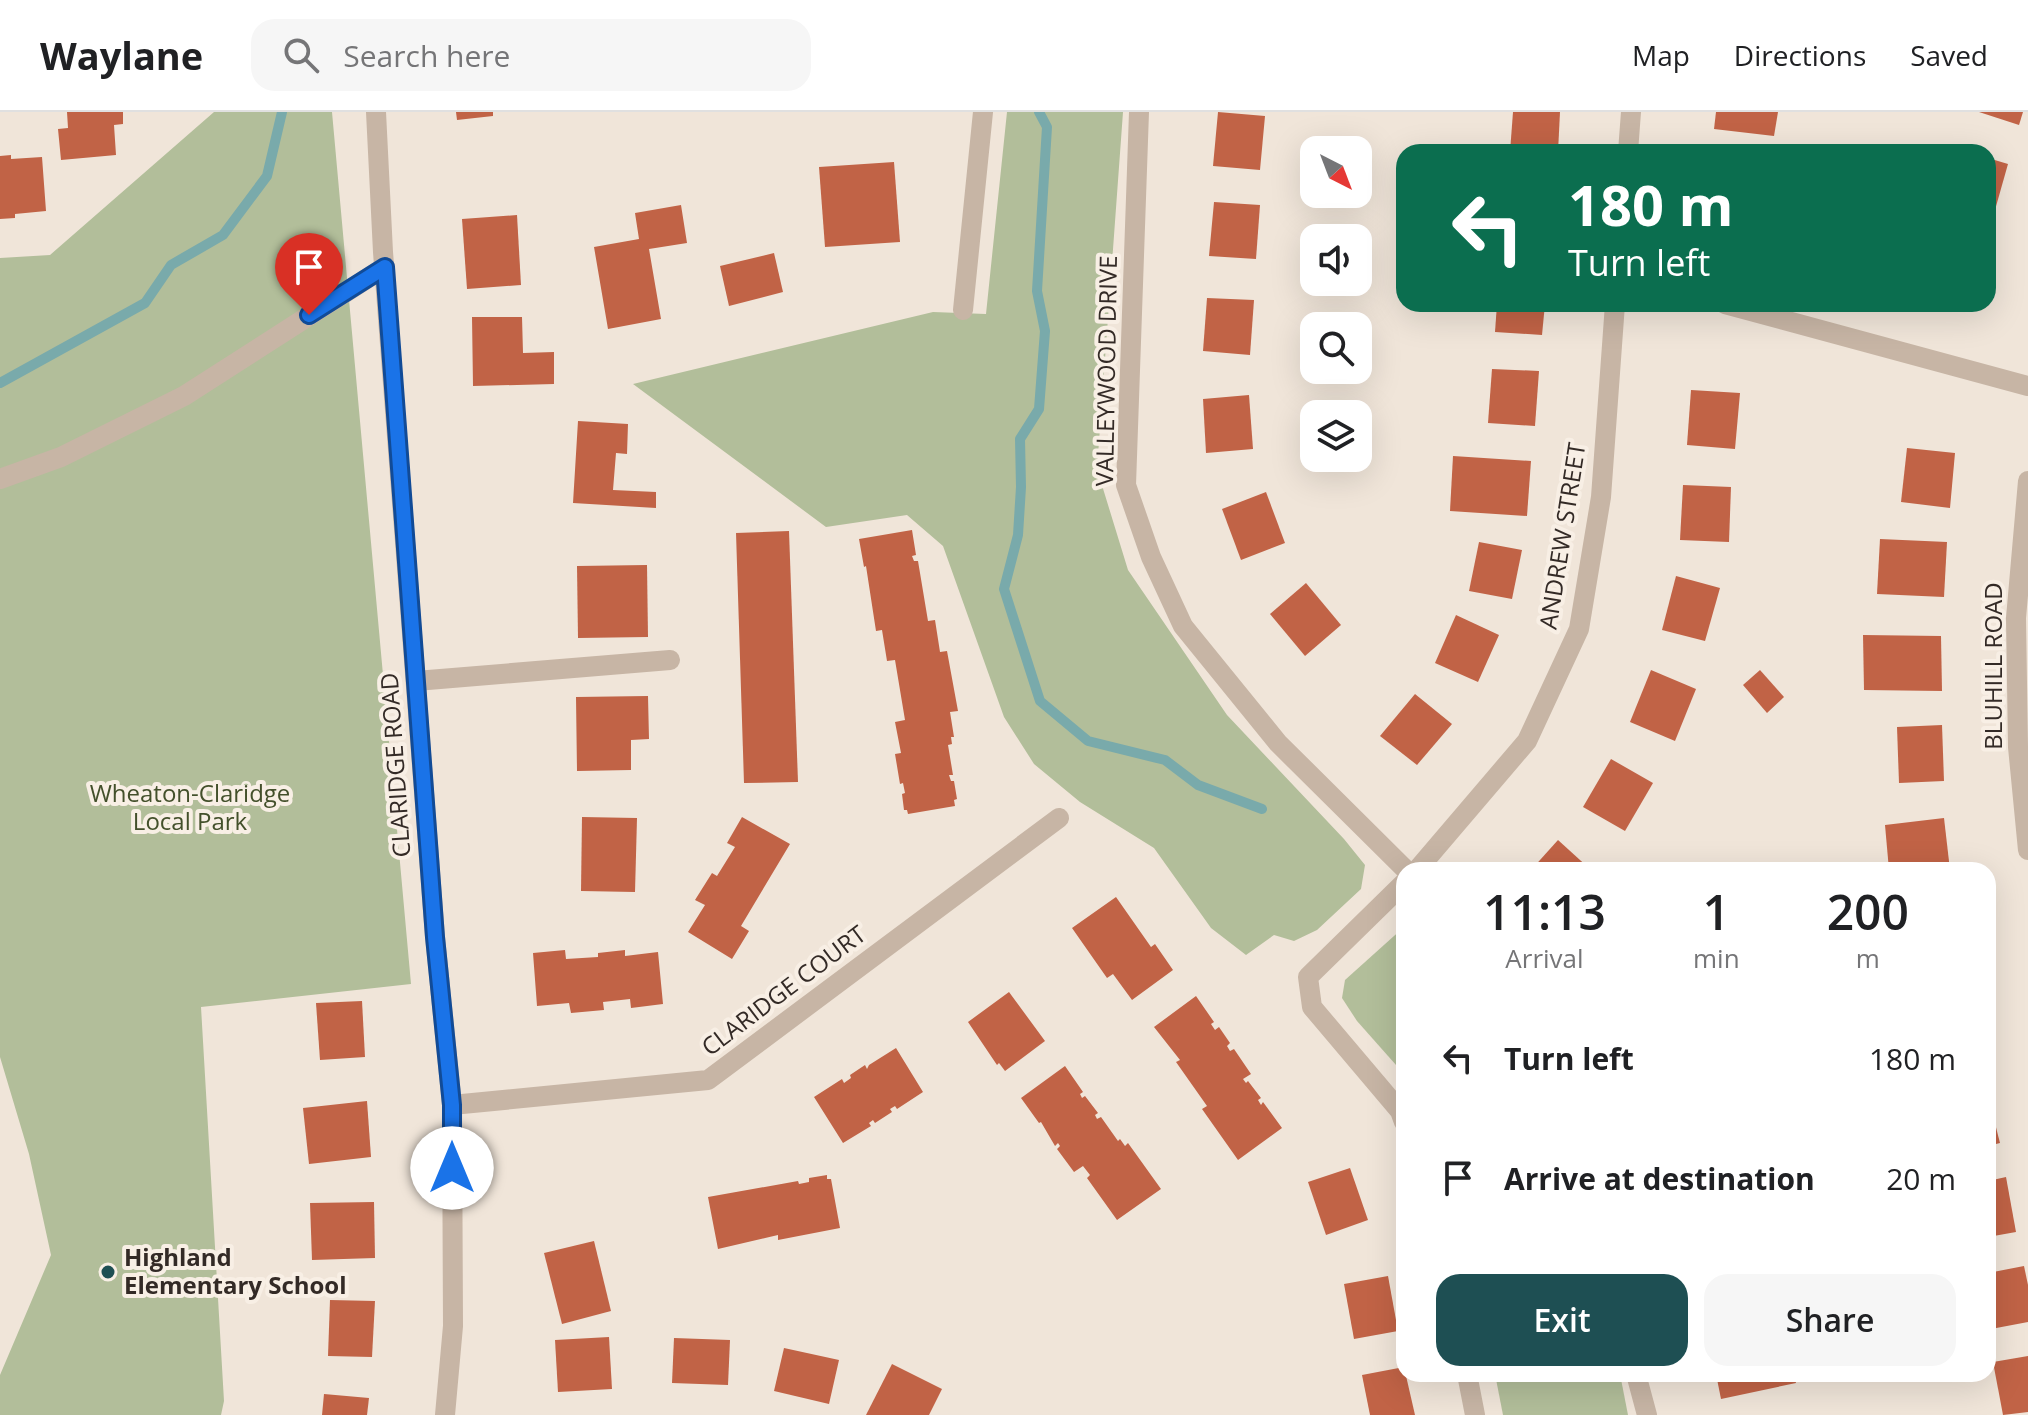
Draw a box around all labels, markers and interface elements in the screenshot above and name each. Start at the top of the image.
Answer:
search box [251,19,811,91]
text: Waylane [40,29,203,81]
icon: search [279,33,323,77]
text: Search here [343,35,510,76]
text: Map [1632,36,1690,74]
text: Directions [1734,36,1866,74]
text: Saved [1910,36,1988,74]
north arrow [1300,136,1372,208]
map controls [1300,136,1372,472]
text: 180 m [1568,166,1734,242]
icon: left [1436,176,1540,280]
button: sound [1300,224,1372,296]
pin [275,233,343,315]
text: Turn left [1568,238,1710,287]
icon: arrive [287,245,331,289]
street label: VALLEYWOOD DRIVE [1087,255,1124,487]
button: search [1300,312,1372,384]
button: layers [1300,400,1372,472]
street label: ANDREW STREET [1530,440,1593,631]
street label: BLUHILL ROAD [1976,582,2009,750]
street label: CLARIDGE ROAD [372,672,417,858]
park label: Wheaton-Claridge Local Park [90,776,290,837]
text: 11:13 [1483,879,1606,944]
text: 1 [1703,879,1730,944]
text: 200 [1827,879,1909,944]
street label: CLARIDGE COURT [694,917,872,1063]
text: Arrival [1505,940,1584,976]
text: min [1693,940,1740,976]
text: m [1856,940,1880,976]
icon: left [1436,1036,1480,1080]
text: Turn left [1504,1038,1634,1079]
text: 180 m [1869,1038,1956,1079]
position arrow [410,1126,494,1210]
icon: arrive [1436,1156,1480,1200]
text: Arrive at destination [1504,1158,1815,1199]
text: 20 m [1886,1158,1956,1199]
place label: Highland Elementary School [124,1240,347,1301]
marker: Highland Elementary School [99,1263,117,1281]
button: Exit [1436,1274,1688,1366]
button: Share [1704,1274,1956,1366]

